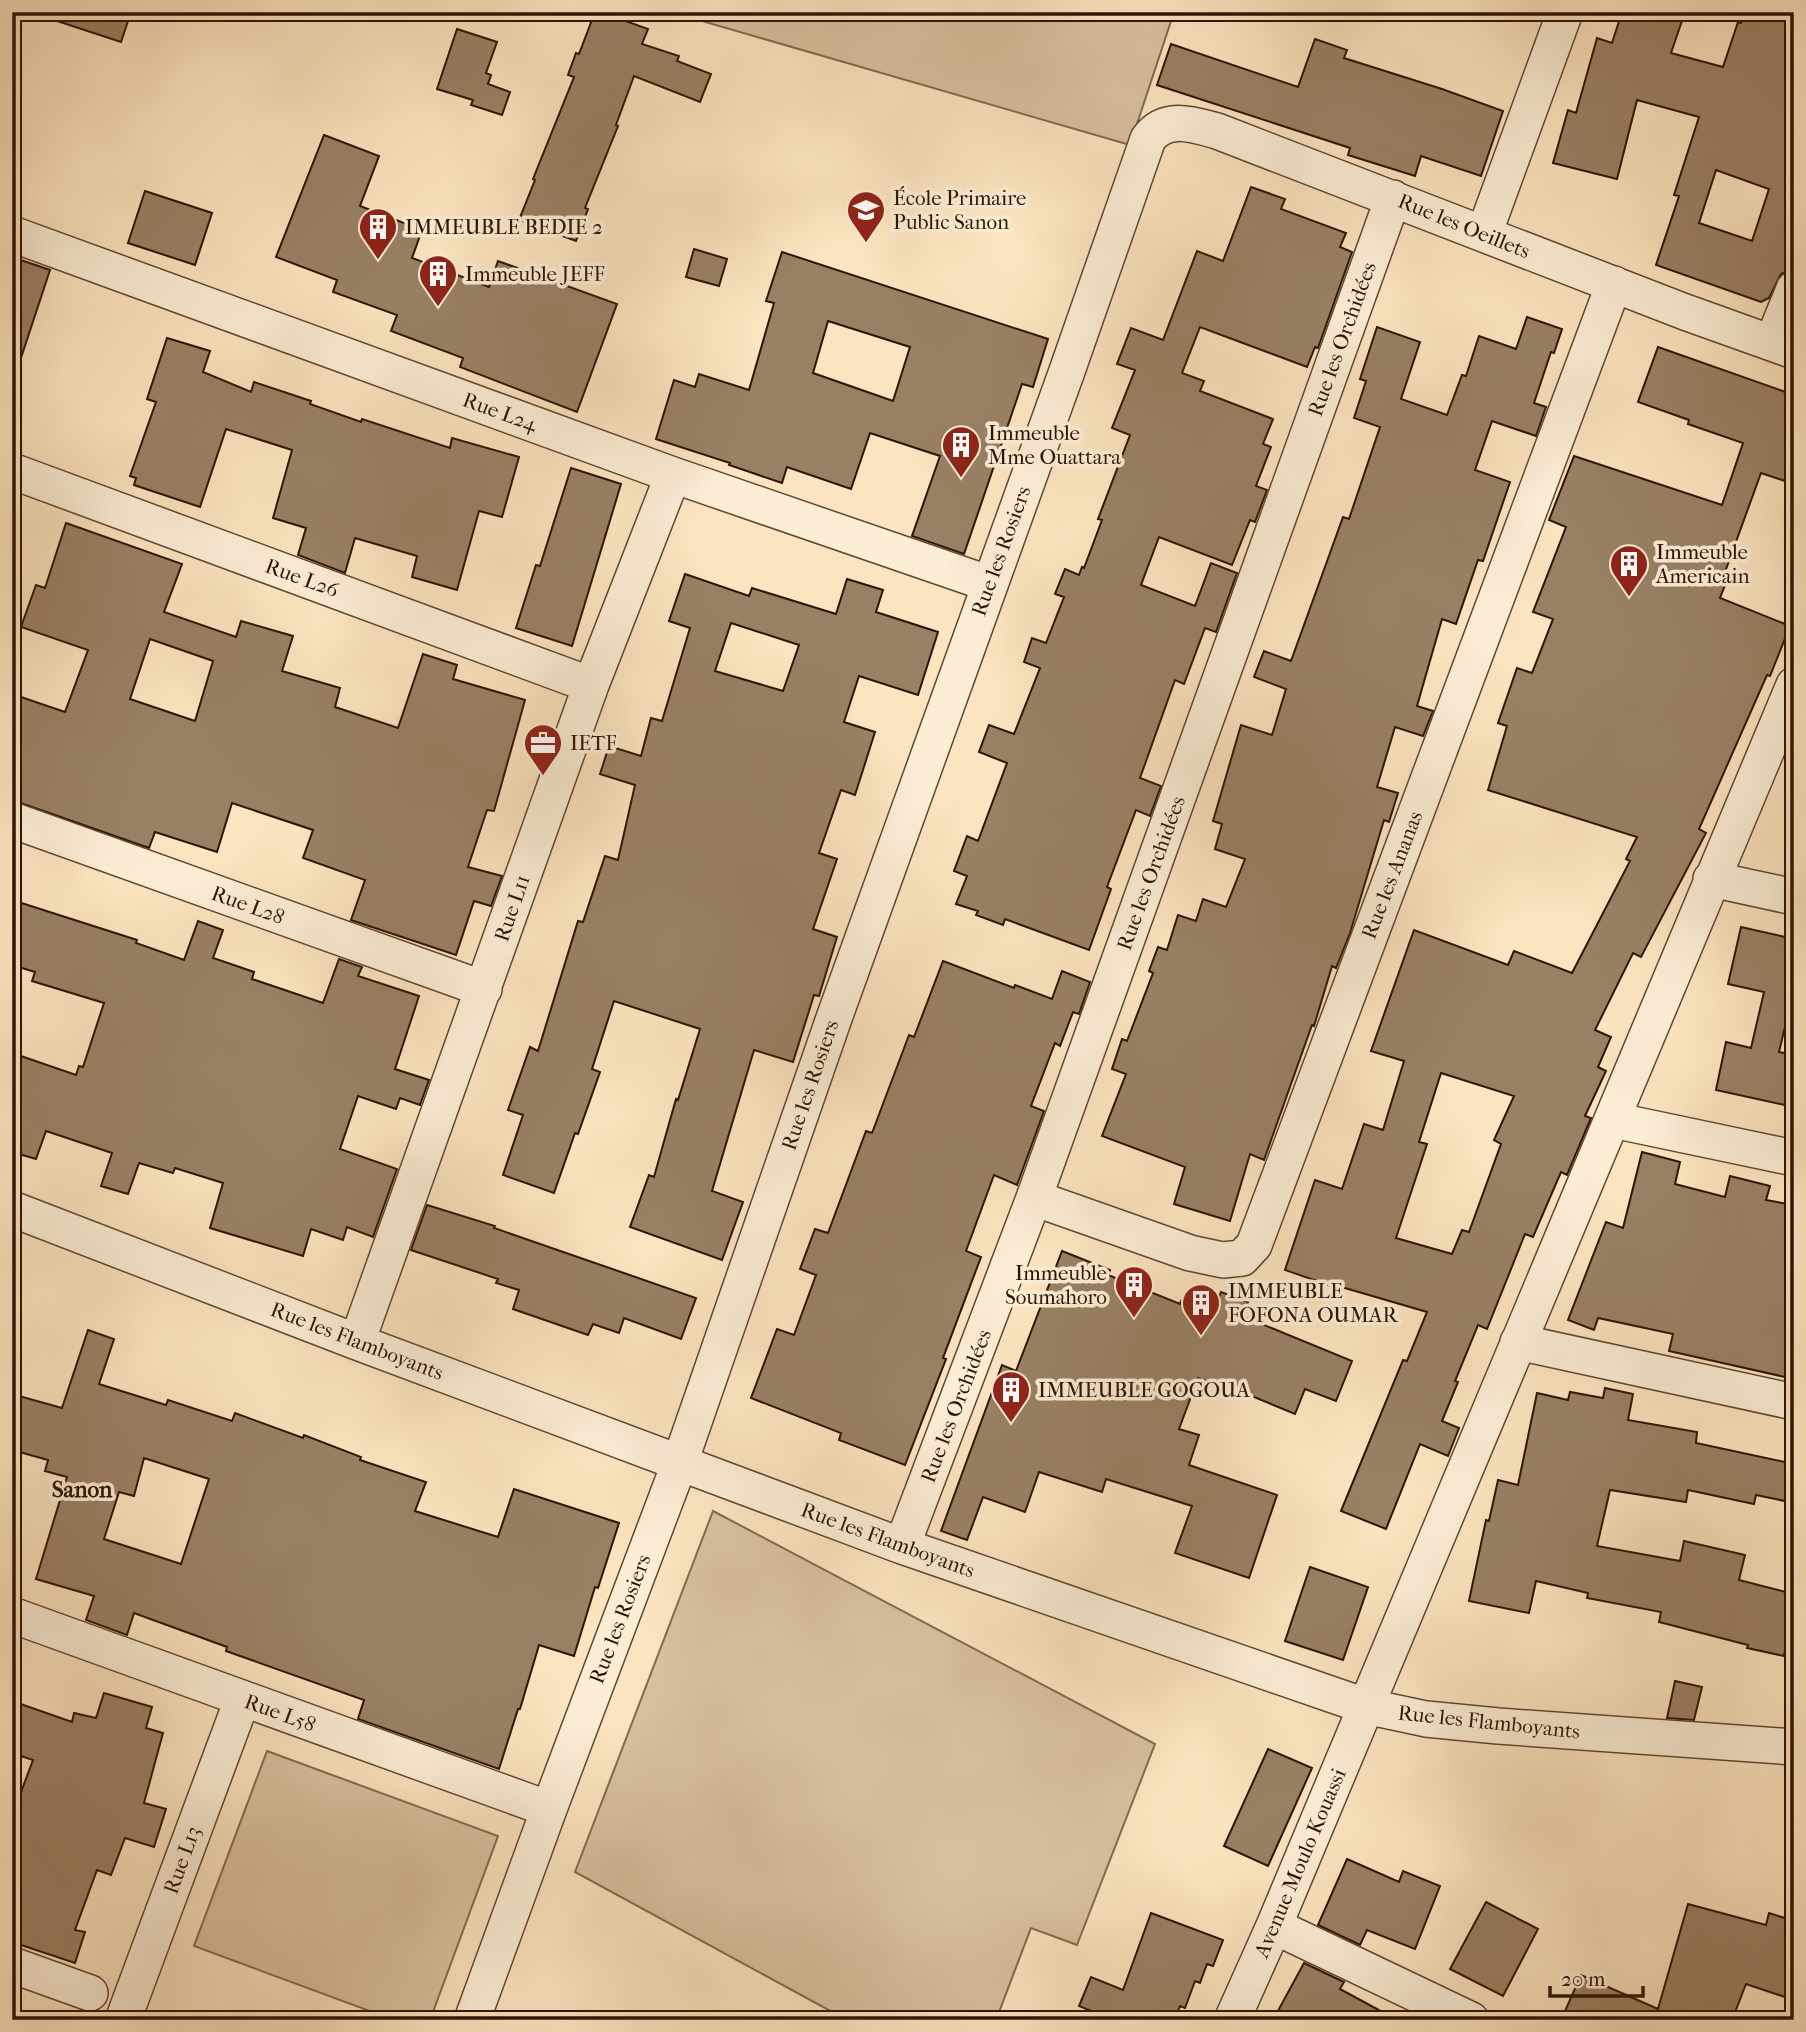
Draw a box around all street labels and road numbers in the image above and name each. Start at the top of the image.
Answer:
street label: Rue les Oeillets [1395,189,1534,263]
street label: Rue les Orchidées [1303,258,1381,419]
street label: Rue L24 [460,387,541,437]
street label: Rue les Rosiers [966,483,1036,619]
street label: Rue L26 [262,554,343,603]
street label: Rue les Orchidées [1112,792,1190,953]
street label: Rue les Ananas [1357,807,1427,942]
street label: Rue L11 [489,871,535,945]
street label: Rue L28 [208,881,288,929]
street label: Rue les Rosiers [776,1016,844,1153]
street label: Rue les Flamboyants [267,1297,447,1385]
street label: Rue les Orchidées [916,1326,996,1486]
street label: Rue les Flamboyants [798,1497,978,1583]
street label: Rue les Rosiers [584,1551,656,1687]
street label: Rue L58 [241,1689,319,1737]
street label: Rue les Flamboyants [1397,1700,1582,1744]
street label: Avenue Moulo Kouassi [1249,1765,1351,1962]
street label: Rue L13 [159,1823,205,1897]

